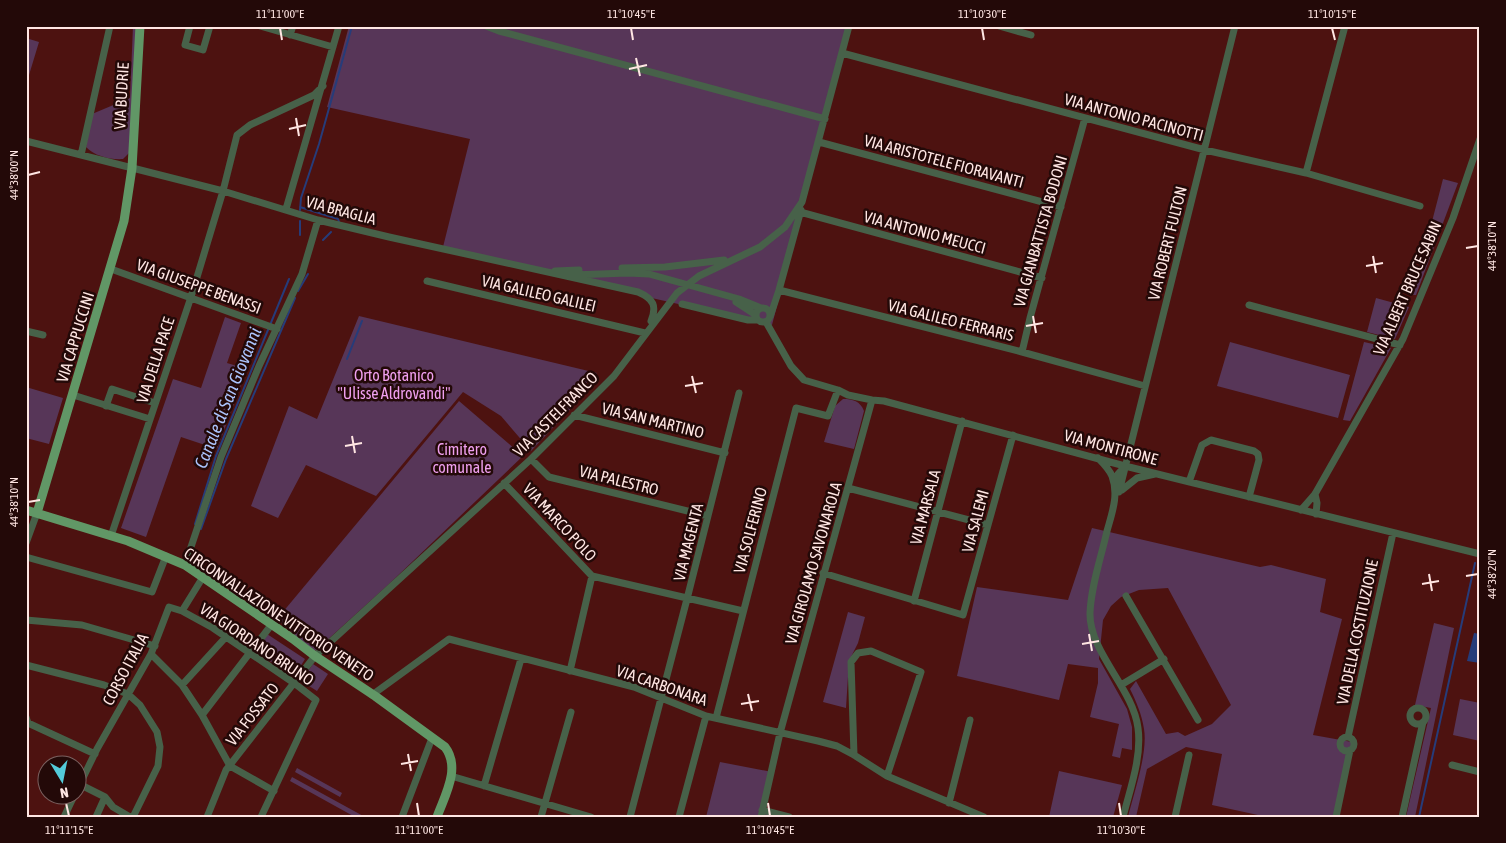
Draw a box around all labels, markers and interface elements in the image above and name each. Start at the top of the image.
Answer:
text: 11°11'00"E [256,7,304,21]
text: 11°10'45"E [607,7,655,21]
text: 11°10'30"E [958,7,1006,21]
text: 11°10'15"E [1308,7,1356,21]
street label: VIA BUDRIE [110,62,132,130]
street label: VIA ANTONIO PACINOTTI [1062,90,1206,144]
street label: VIA ARISTOTELE FIORAVANTI [862,131,1026,191]
text: 44°38'00"N [7,150,21,200]
street label: VIA GIANBATTISTA BODONI [1010,153,1070,309]
street label: VIA ROBERT FULTON [1144,184,1190,302]
street label: VIA BRAGLIA [304,192,378,228]
street label: VIA ANTONIO MEUCCI [862,207,988,257]
street label: VIA ALBERT BRUCE SABIN [1369,218,1445,358]
text: 44°38'10"N [1485,221,1499,271]
street label: VIA GIUSEPPE BENASSI [134,255,264,317]
street label: VIA GALILEO GALILEI [480,271,598,315]
street label: VIA CAPPUCCINI [53,290,97,384]
street label: VIA GALILEO FERRARIS [886,296,1016,344]
street label: VIA DELLA PACE [133,315,177,405]
water label: Canale di San Giovanni [190,324,265,471]
park label: Orto Botanico "Ulisse Aldrovandi" [337,366,451,402]
street label: VIA CASTELFRANCO [509,368,601,460]
street label: VIA SAN MARTINO [600,399,706,441]
street label: VIA MONTIRONE [1062,426,1160,468]
park label: Cimitero comunale [432,440,492,476]
street label: VIA PALESTRO [578,461,660,499]
street label: VIA MARSALA [906,467,944,547]
text: 44°38'10"N [7,477,21,527]
street label: VIA MARCO POLO [520,480,600,564]
street label: VIA GIROLAMO SAVONAROLA [781,480,845,646]
street label: VIA SOLFERINO [730,485,770,575]
street label: VIA SALEMI [958,488,992,554]
street label: VIA MAGENTA [670,501,706,583]
street label: CIRCONVALLAZIONE VITTORIO VENETO [181,544,377,684]
text: 44°38'20"N [1485,549,1499,599]
street label: VIA DELLA COSTITUZIONE [1333,558,1381,706]
street label: VIA GIORDANO BRUNO [197,599,317,689]
street label: CORSO ITALIA [99,630,152,708]
street label: VIA CARBONARA [614,661,710,709]
street label: VIA FOSSATO [222,679,282,749]
north arrow [38,756,88,806]
text: N [59,784,70,801]
text: 11°11'15"E [45,823,93,837]
text: 11°11'00"E [395,823,443,837]
text: 11°10'45"E [746,823,794,837]
text: 11°10'30"E [1097,823,1145,837]

